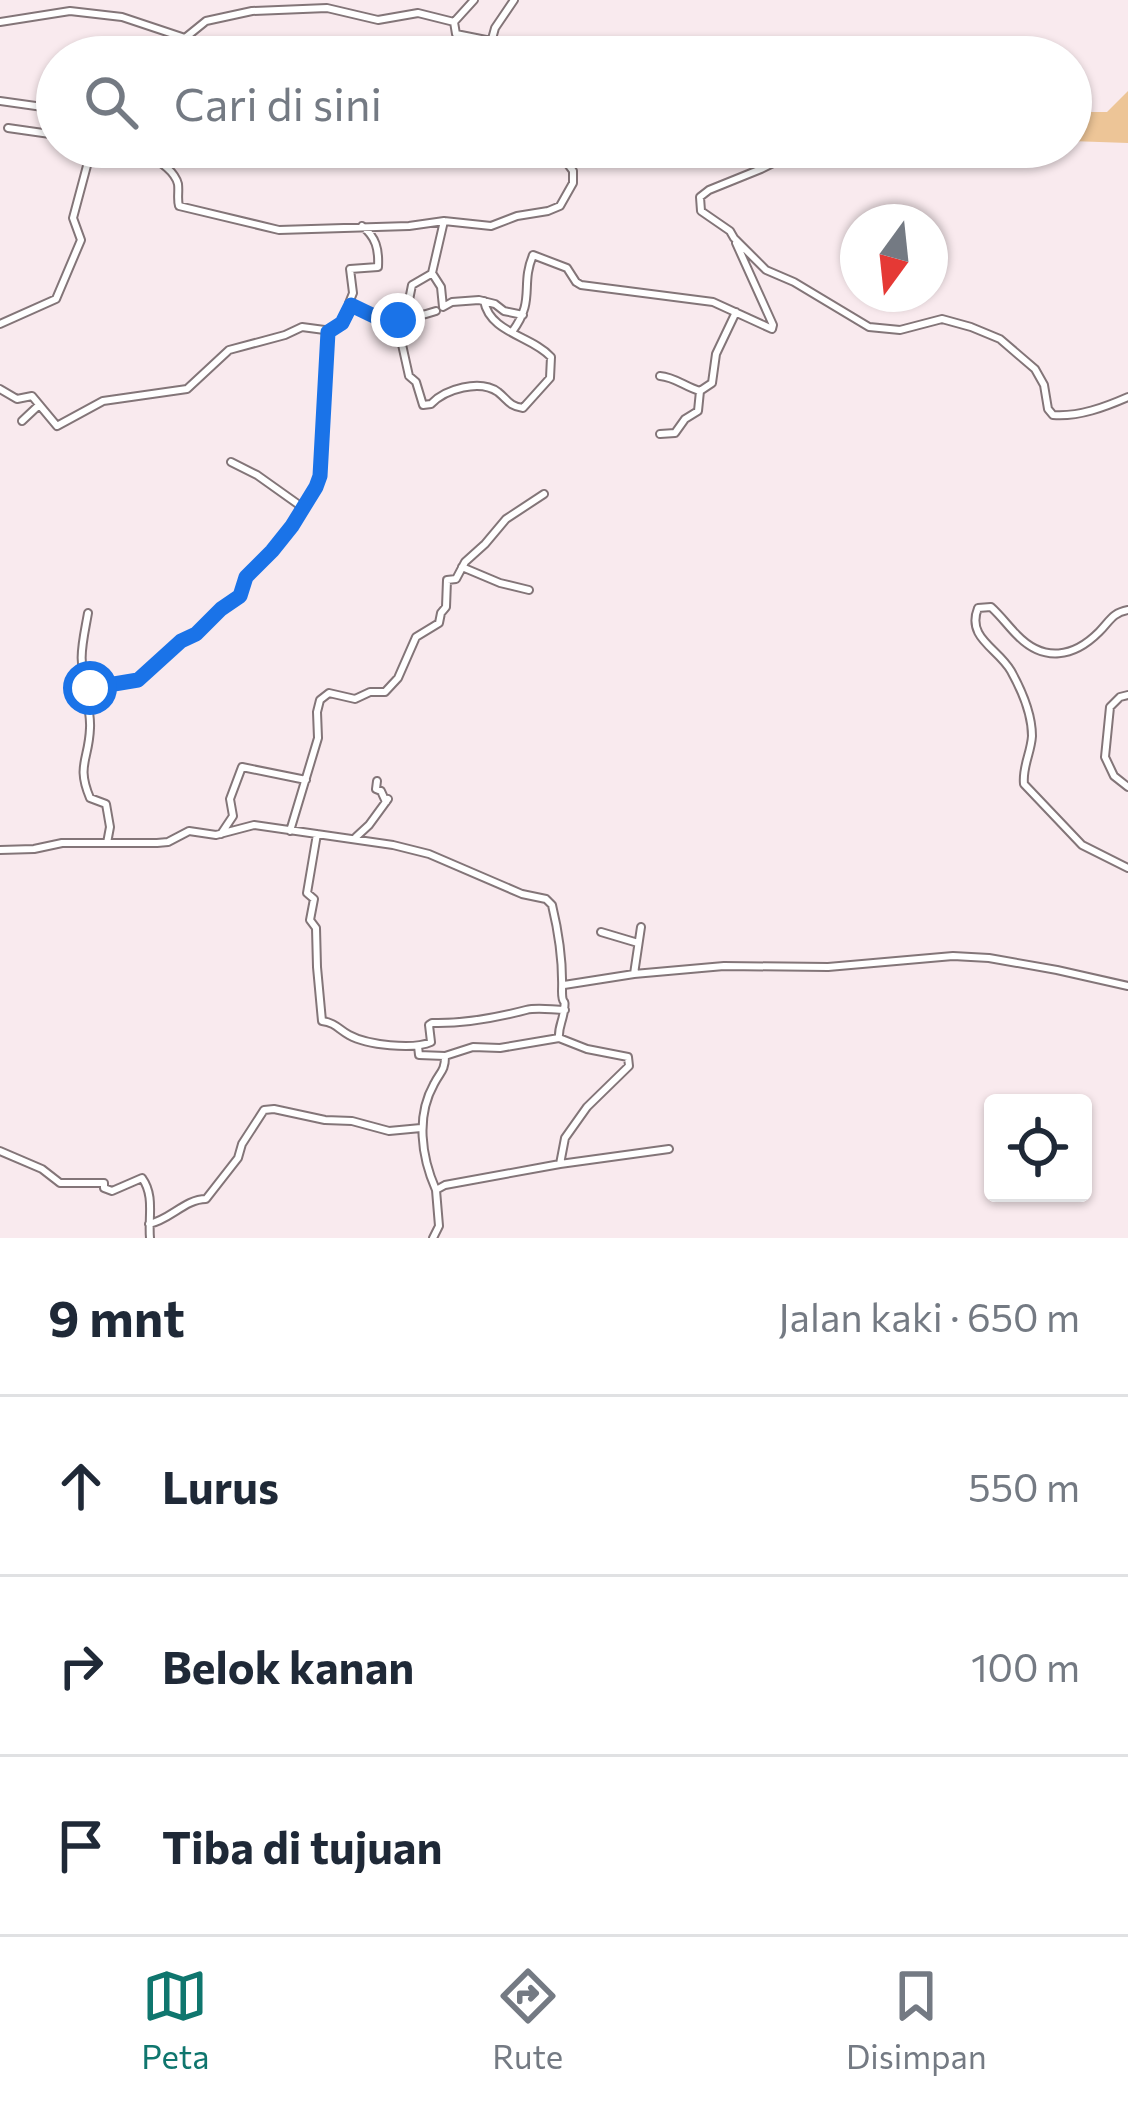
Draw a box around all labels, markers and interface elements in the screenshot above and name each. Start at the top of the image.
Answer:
search box [36,36,1092,168]
icon: search [78,69,144,135]
text: Cari di sini [174,75,382,130]
north arrow [840,204,948,312]
route end [371,293,425,347]
route start [63,661,117,715]
map controls [984,1094,1092,1202]
button: locate [984,1094,1092,1202]
text: 9 mnt [48,1285,185,1348]
text: Jalan kaki · 650 m [778,1292,1080,1340]
icon: ahead [48,1453,114,1519]
text: Lurus [162,1458,279,1513]
text: 550 m [968,1462,1080,1510]
icon: right [48,1633,114,1699]
text: Belok kanan [162,1638,414,1693]
text: 100 m [971,1642,1080,1690]
icon: arrive [48,1813,114,1879]
text: Tiba di tujuan [162,1818,443,1873]
tab: Peta [141,1963,209,2076]
tab: Rute [492,1963,563,2076]
tab: Disimpan [846,1963,987,2076]

